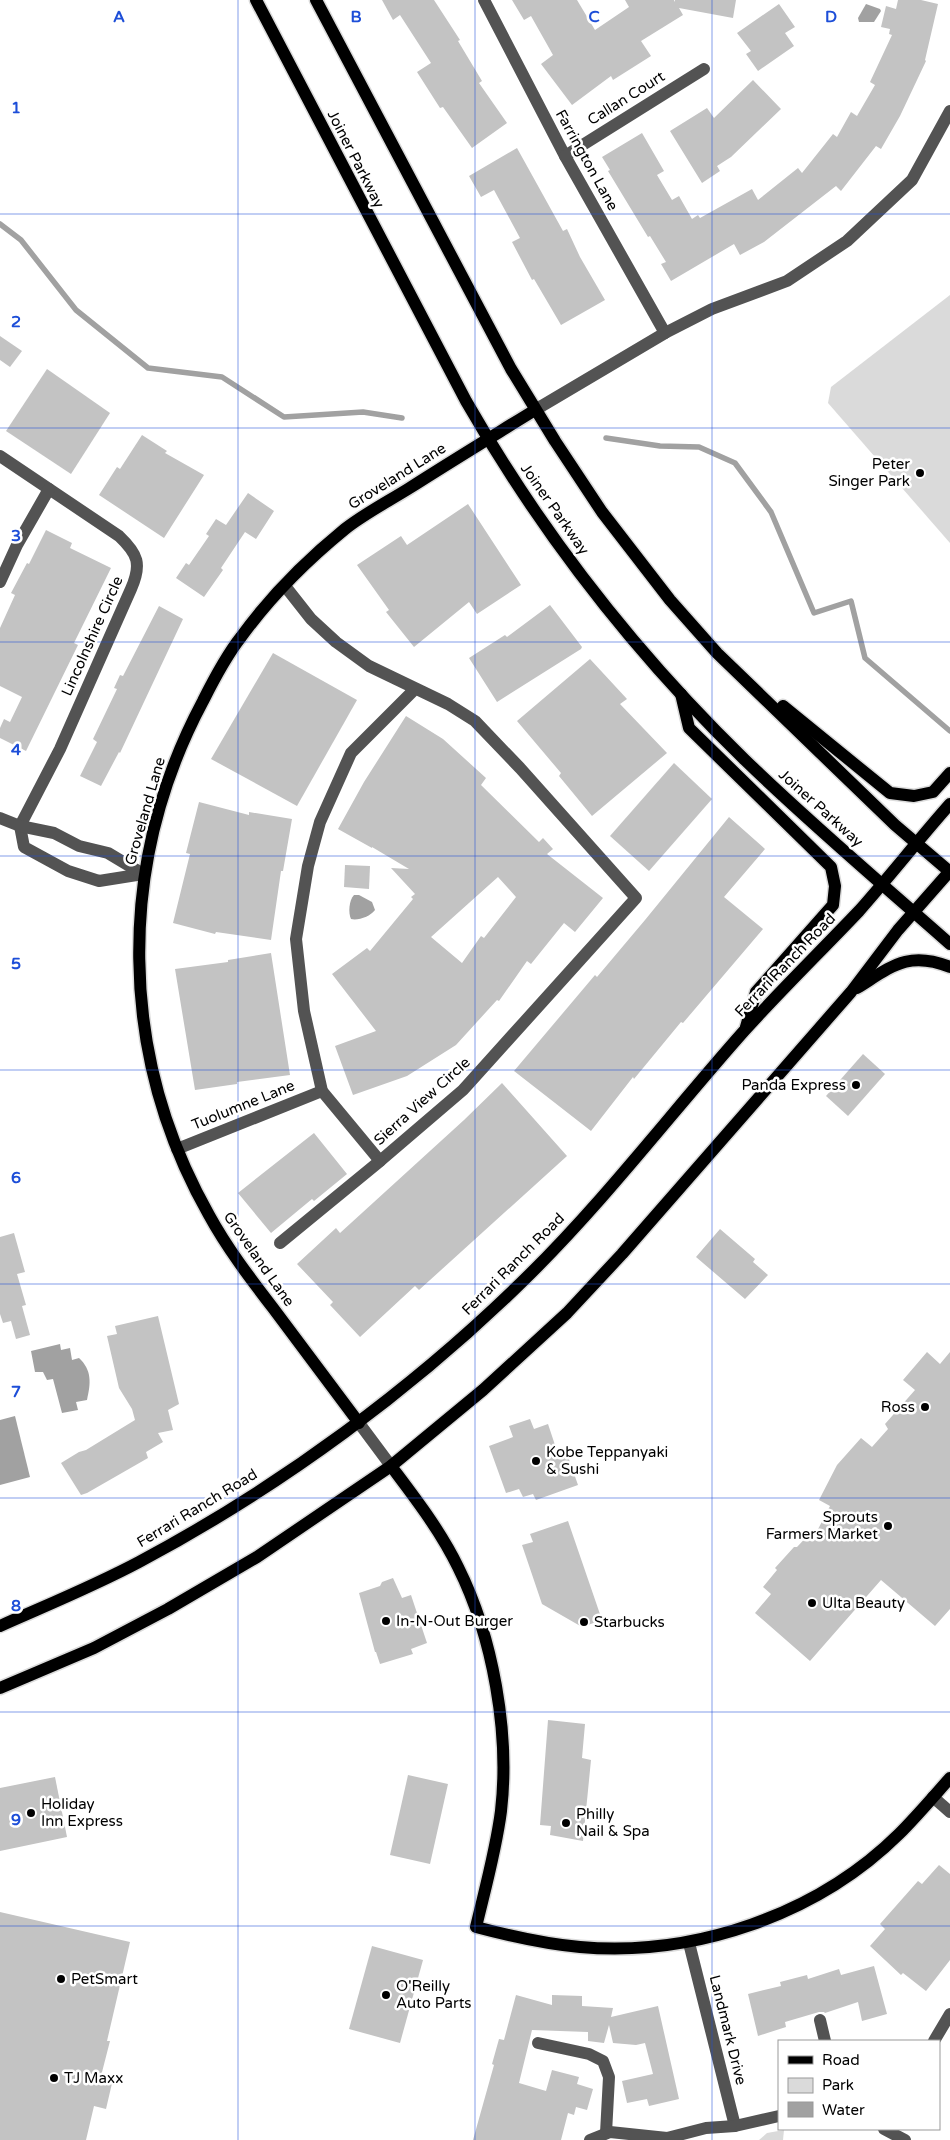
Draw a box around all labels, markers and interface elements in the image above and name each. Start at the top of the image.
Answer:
text: A [113,7,125,27]
text: B [350,7,362,27]
text: C [588,7,600,27]
text: D [825,7,837,27]
street label: Callan Court [584,67,668,129]
text: 1 [11,98,21,118]
street label: Farrington Lane [552,106,622,214]
street label: Joiner Parkway [324,107,388,211]
text: 2 [11,312,21,332]
street label: Groveland Lane [345,439,449,513]
place label: Peter Singer Park [828,455,910,490]
street label: Joiner Parkway [517,460,593,558]
marker: Peter Singer Park [914,467,926,479]
text: 3 [11,526,21,546]
street label: Lincolnshire Circle [57,573,127,699]
text: 4 [11,740,21,760]
street label: Groveland Lane [121,755,169,867]
street label: Joiner Parkway [775,765,867,851]
street label: Ferrari Ranch Road [731,909,839,1021]
text: 5 [11,954,21,974]
street label: Sierra View Circle [370,1053,474,1149]
street label: Tuolumne Lane [189,1076,297,1134]
place label: Panda Express [741,1076,846,1094]
marker: Panda Express [850,1079,862,1091]
text: 6 [11,1168,21,1188]
street label: Groveland Lane [220,1208,298,1310]
street label: Ferrari Ranch Road [458,1209,568,1319]
text: 7 [11,1382,21,1402]
place label: Ross [881,1398,915,1416]
marker: Ross [919,1401,931,1413]
place label: Kobe Teppanyaki & Sushi [546,1443,668,1478]
marker: Kobe Teppanyaki & Sushi [530,1455,542,1467]
street label: Ferrari Ranch Road [134,1465,260,1551]
place label: Sprouts Farmers Market [766,1508,878,1543]
marker: Sprouts Farmers Market [882,1520,894,1532]
place label: Ulta Beauty [822,1594,905,1612]
text: 8 [11,1596,21,1616]
marker: Ulta Beauty [806,1597,818,1609]
place label: In-N-Out Burger [396,1612,513,1630]
place label: Starbucks [594,1613,665,1631]
marker: In-N-Out Burger [380,1615,392,1627]
marker: Starbucks [578,1616,590,1628]
place label: Holiday Inn Express [41,1795,123,1830]
place label: Philly Nail & Spa [576,1805,650,1840]
marker: Holiday Inn Express [25,1807,37,1819]
text: 9 [11,1810,21,1830]
marker: Philly Nail & Spa [560,1817,572,1829]
place label: PetSmart [71,1970,138,1988]
marker: PetSmart [55,1973,67,1985]
street label: Landmark Drive [706,1973,750,2087]
place label: O'Reilly Auto Parts [396,1977,472,2012]
marker: O'Reilly Auto Parts [380,1989,392,2001]
legend [778,2040,940,2130]
text: Road [822,2051,860,2069]
place label: TJ Maxx [64,2069,123,2087]
marker: TJ Maxx [48,2072,60,2084]
text: Park [822,2076,854,2094]
text: Water [822,2101,865,2119]

